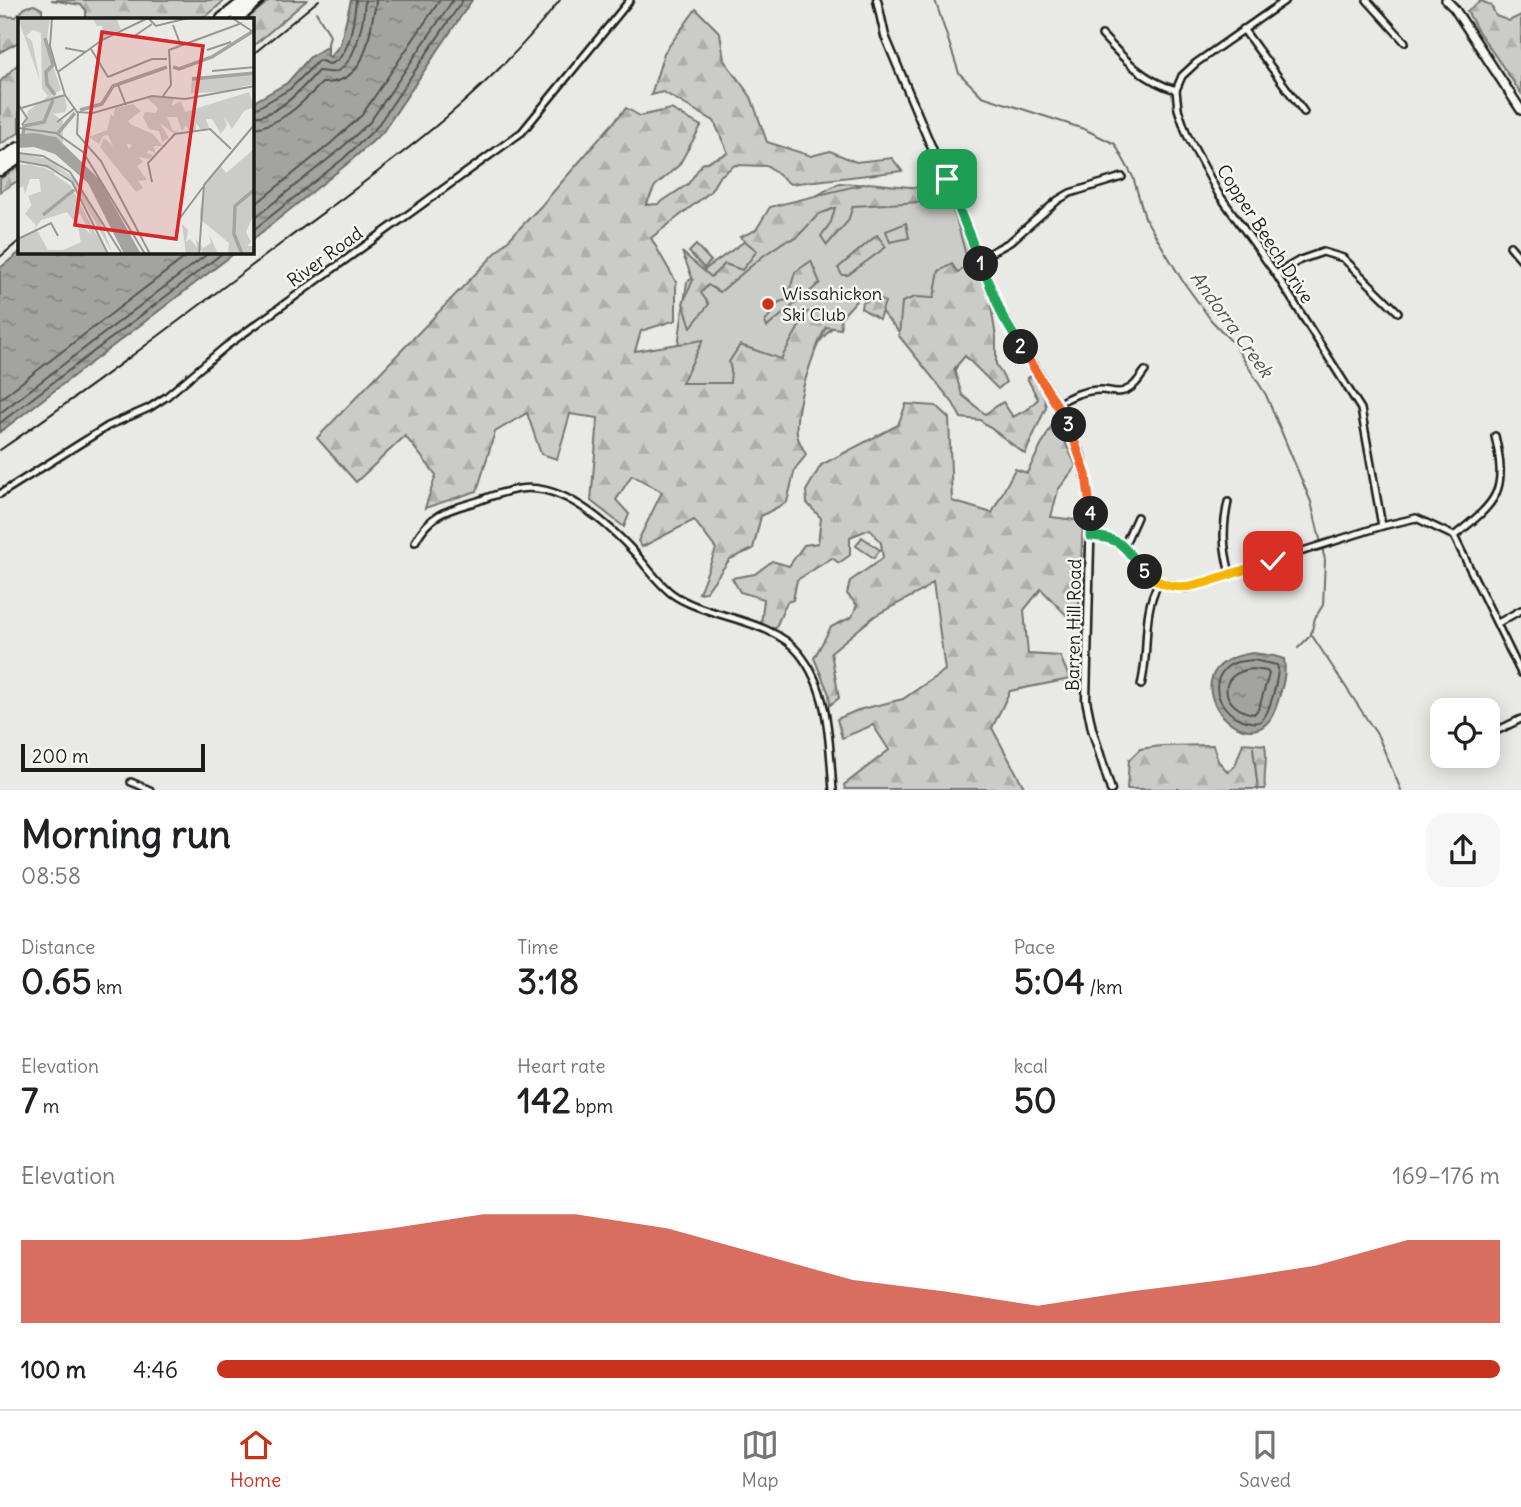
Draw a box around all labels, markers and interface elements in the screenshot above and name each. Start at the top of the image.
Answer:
inset map [18,18,254,254]
pin [917,149,977,209]
icon: arrive [928,160,966,198]
street label: Copper Beech Drive [1212,160,1319,308]
street label: River Road [282,221,367,292]
pin: 1 [964,246,998,282]
text: 1 [977,251,984,275]
water label: Andorra Creek [1185,266,1279,383]
place label: Wissahickon Ski Club [782,282,882,326]
marker: Wissahickon Ski Club [760,296,776,312]
pin: 2 [1004,330,1038,364]
text: 2 [1015,334,1026,358]
pin: 3 [1052,408,1086,442]
text: 3 [1063,412,1074,436]
pin: 4 [1074,496,1108,532]
text: 4 [1085,501,1096,525]
pin [1243,531,1303,591]
icon: check [1254,542,1292,580]
pin: 5 [1128,554,1162,590]
street label: Barren Hill Road [1061,558,1086,691]
text: 5 [1139,559,1150,583]
map controls [1430,698,1500,768]
button: locate [1430,698,1500,768]
scale bar [21,740,205,772]
text: 200 m [32,744,89,768]
text: Morning run [21,811,231,858]
button: share [1426,813,1500,887]
text: 08:58 [21,861,81,890]
text: Distance [21,935,95,959]
text: Time [517,935,558,959]
text: Pace [1014,935,1055,959]
text: 0.65 [21,959,92,1003]
text: 3:18 [517,959,579,1003]
text: 5:04 [1014,959,1085,1003]
text: km [92,975,123,999]
text: /km [1085,975,1123,999]
text: Elevation [21,1054,99,1078]
text: Heart rate [517,1054,605,1078]
text: kcal [1014,1054,1048,1078]
text: 7 [21,1078,38,1122]
text: 142 [517,1078,571,1122]
text: 50 [1014,1078,1057,1122]
text: m [38,1094,59,1118]
text: bpm [571,1094,613,1118]
text: Elevation [21,1161,115,1190]
text: 169–176 m [1392,1161,1500,1190]
text: 100 m [21,1355,86,1384]
text: 4:46 [133,1355,178,1384]
tab: Home [230,1426,281,1492]
tab: Map [741,1426,779,1492]
tab: Saved [1239,1426,1291,1492]

